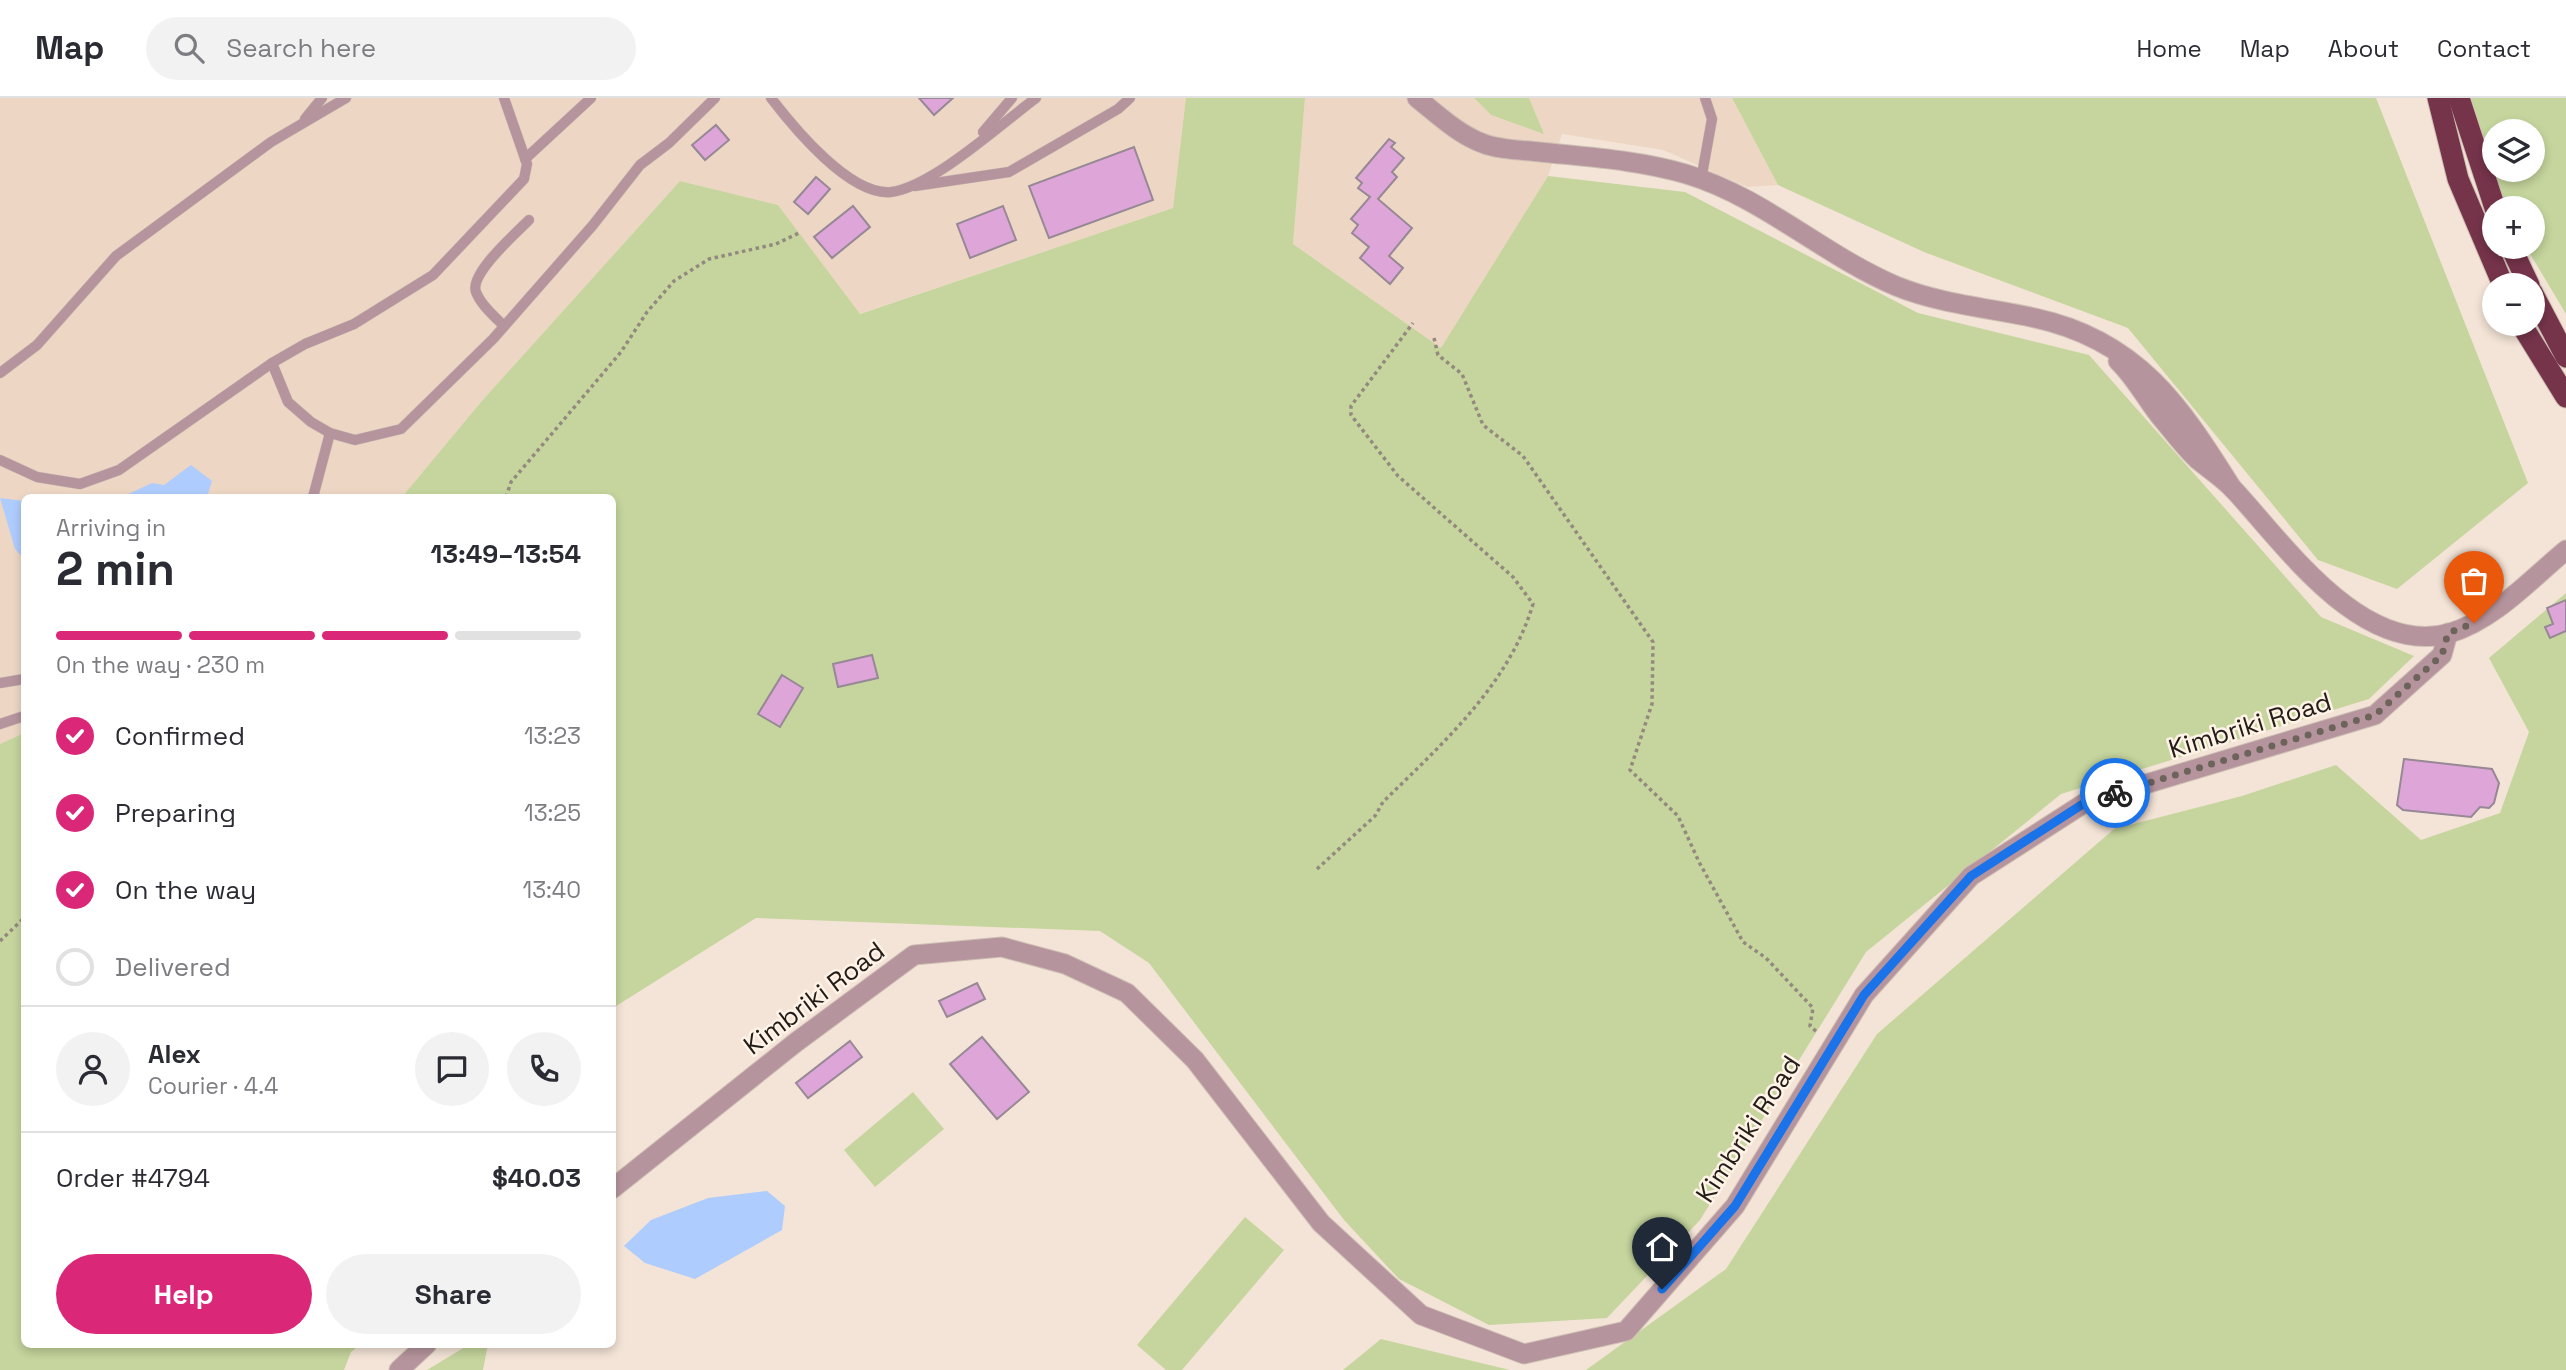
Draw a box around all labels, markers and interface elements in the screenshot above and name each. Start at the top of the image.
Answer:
search box [146,17,636,80]
text: Map [35,27,104,69]
icon: search [170,29,208,67]
text: Search here [226,31,376,65]
text: Home [2136,33,2202,64]
text: Map [2240,33,2290,64]
text: About [2328,33,2399,64]
text: Contact [2437,33,2531,64]
map controls [2482,119,2545,336]
button: layers [2482,119,2545,182]
button: + [2482,196,2545,259]
button: − [2482,273,2545,336]
text: Arriving in [56,513,166,543]
text: 13:49–13:54 [430,537,581,571]
text: 2 min [56,540,175,598]
pin [2444,551,2504,623]
icon: bag [2455,562,2493,600]
text: On the way · 230 m [56,650,265,680]
street label: Kimbriki Road [2165,684,2335,766]
icon: check [56,717,94,755]
text: Confirmed [115,719,245,753]
text: 13:23 [524,721,581,751]
courier [2080,758,2150,828]
icon: bike [2096,774,2134,812]
icon: check [56,794,94,832]
text: Preparing [115,796,236,830]
text: 13:25 [524,798,581,828]
icon: check [56,871,94,909]
text: On the way [115,873,256,907]
text: 13:40 [523,875,581,905]
street label: Kimbriki Road [737,934,891,1062]
text: Delivered [115,950,231,984]
button: person [56,1032,130,1106]
button: chat [415,1032,489,1106]
button: phone [507,1032,581,1106]
text: Alex [148,1037,201,1071]
street label: Kimbriki Road [1688,1049,1808,1209]
text: Courier · 4.4 [148,1071,278,1101]
text: Order #4794 [56,1161,210,1195]
text: $40.03 [492,1161,581,1195]
pin [1632,1217,1692,1289]
icon: home [1643,1228,1681,1266]
button: Help [56,1254,312,1334]
button: Share [326,1254,581,1334]

